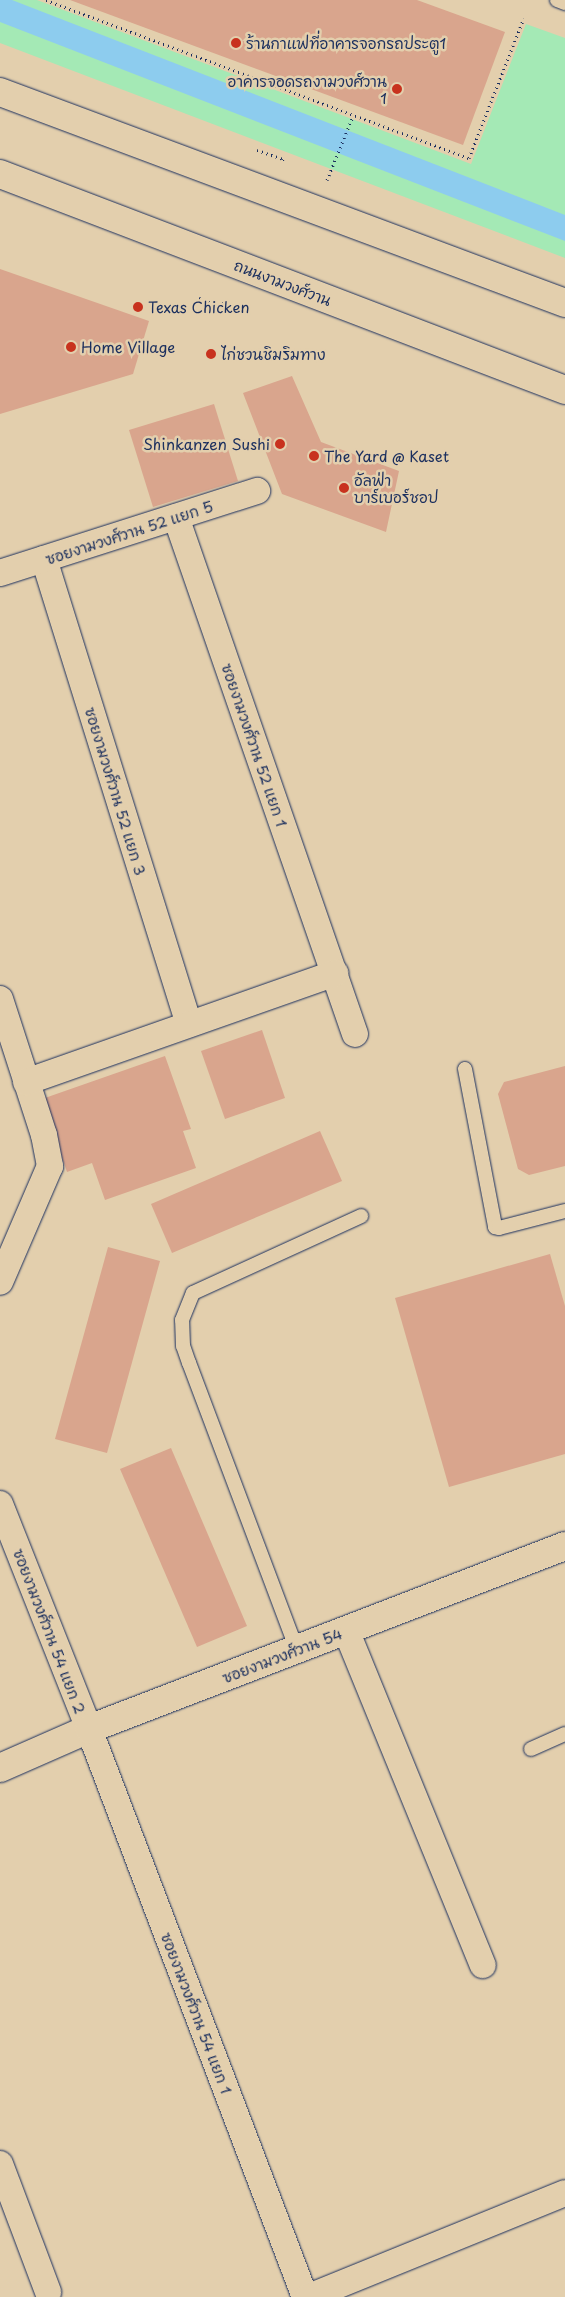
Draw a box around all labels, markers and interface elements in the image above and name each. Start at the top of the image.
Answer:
place label: ร้านกาแฟที่อาคารจอกรถประตู1 [246,34,446,52]
marker: ร้านกาแฟที่อาคารจอกรถประตู1 [230,37,242,49]
place label: อาคารจอดรถงามวงศ์วาน 1 [228,71,387,106]
marker: อาคารจอดรถงามวงศ์วาน 1 [391,83,403,95]
street label: ถนนงามวงศ์วาน [232,255,334,309]
place label: Texas Chicken [148,298,250,316]
marker: Texas Chicken [132,301,144,313]
place label: Home Village [81,338,176,356]
marker: Home Village [65,341,77,353]
place label: ไก่ชวนชิมริมทาง [221,345,325,363]
marker: ไก่ชวนชิมริมทาง [205,348,217,360]
place label: Shinkanzen Sushi [144,435,270,453]
marker: Shinkanzen Sushi [274,438,286,450]
place label: The Yard @ Kaset [324,447,451,465]
marker: The Yard @ Kaset [308,450,320,462]
place label: อัลฟ่า บาร์เบอร์ชอป [354,470,439,505]
marker: อัลฟ่า บาร์เบอร์ชอป [338,482,350,494]
street label: ซอยงามวงศ์วาน 52 แยก 5 [43,496,215,568]
street label: ซอยงามวงศ์วาน 52 แยก 1 [218,660,292,830]
street label: ซอยงามวงศ์วาน 52 แยก 3 [82,704,150,878]
street label: ซอยงามวงศ์วาน 54 แยก 2 [10,1546,90,1716]
street label: ซอยงามวงศ์วาน 54 [220,1624,344,1686]
street label: ซอยงามวงศ์วาน 54 แยก 1 [158,1929,236,2097]

